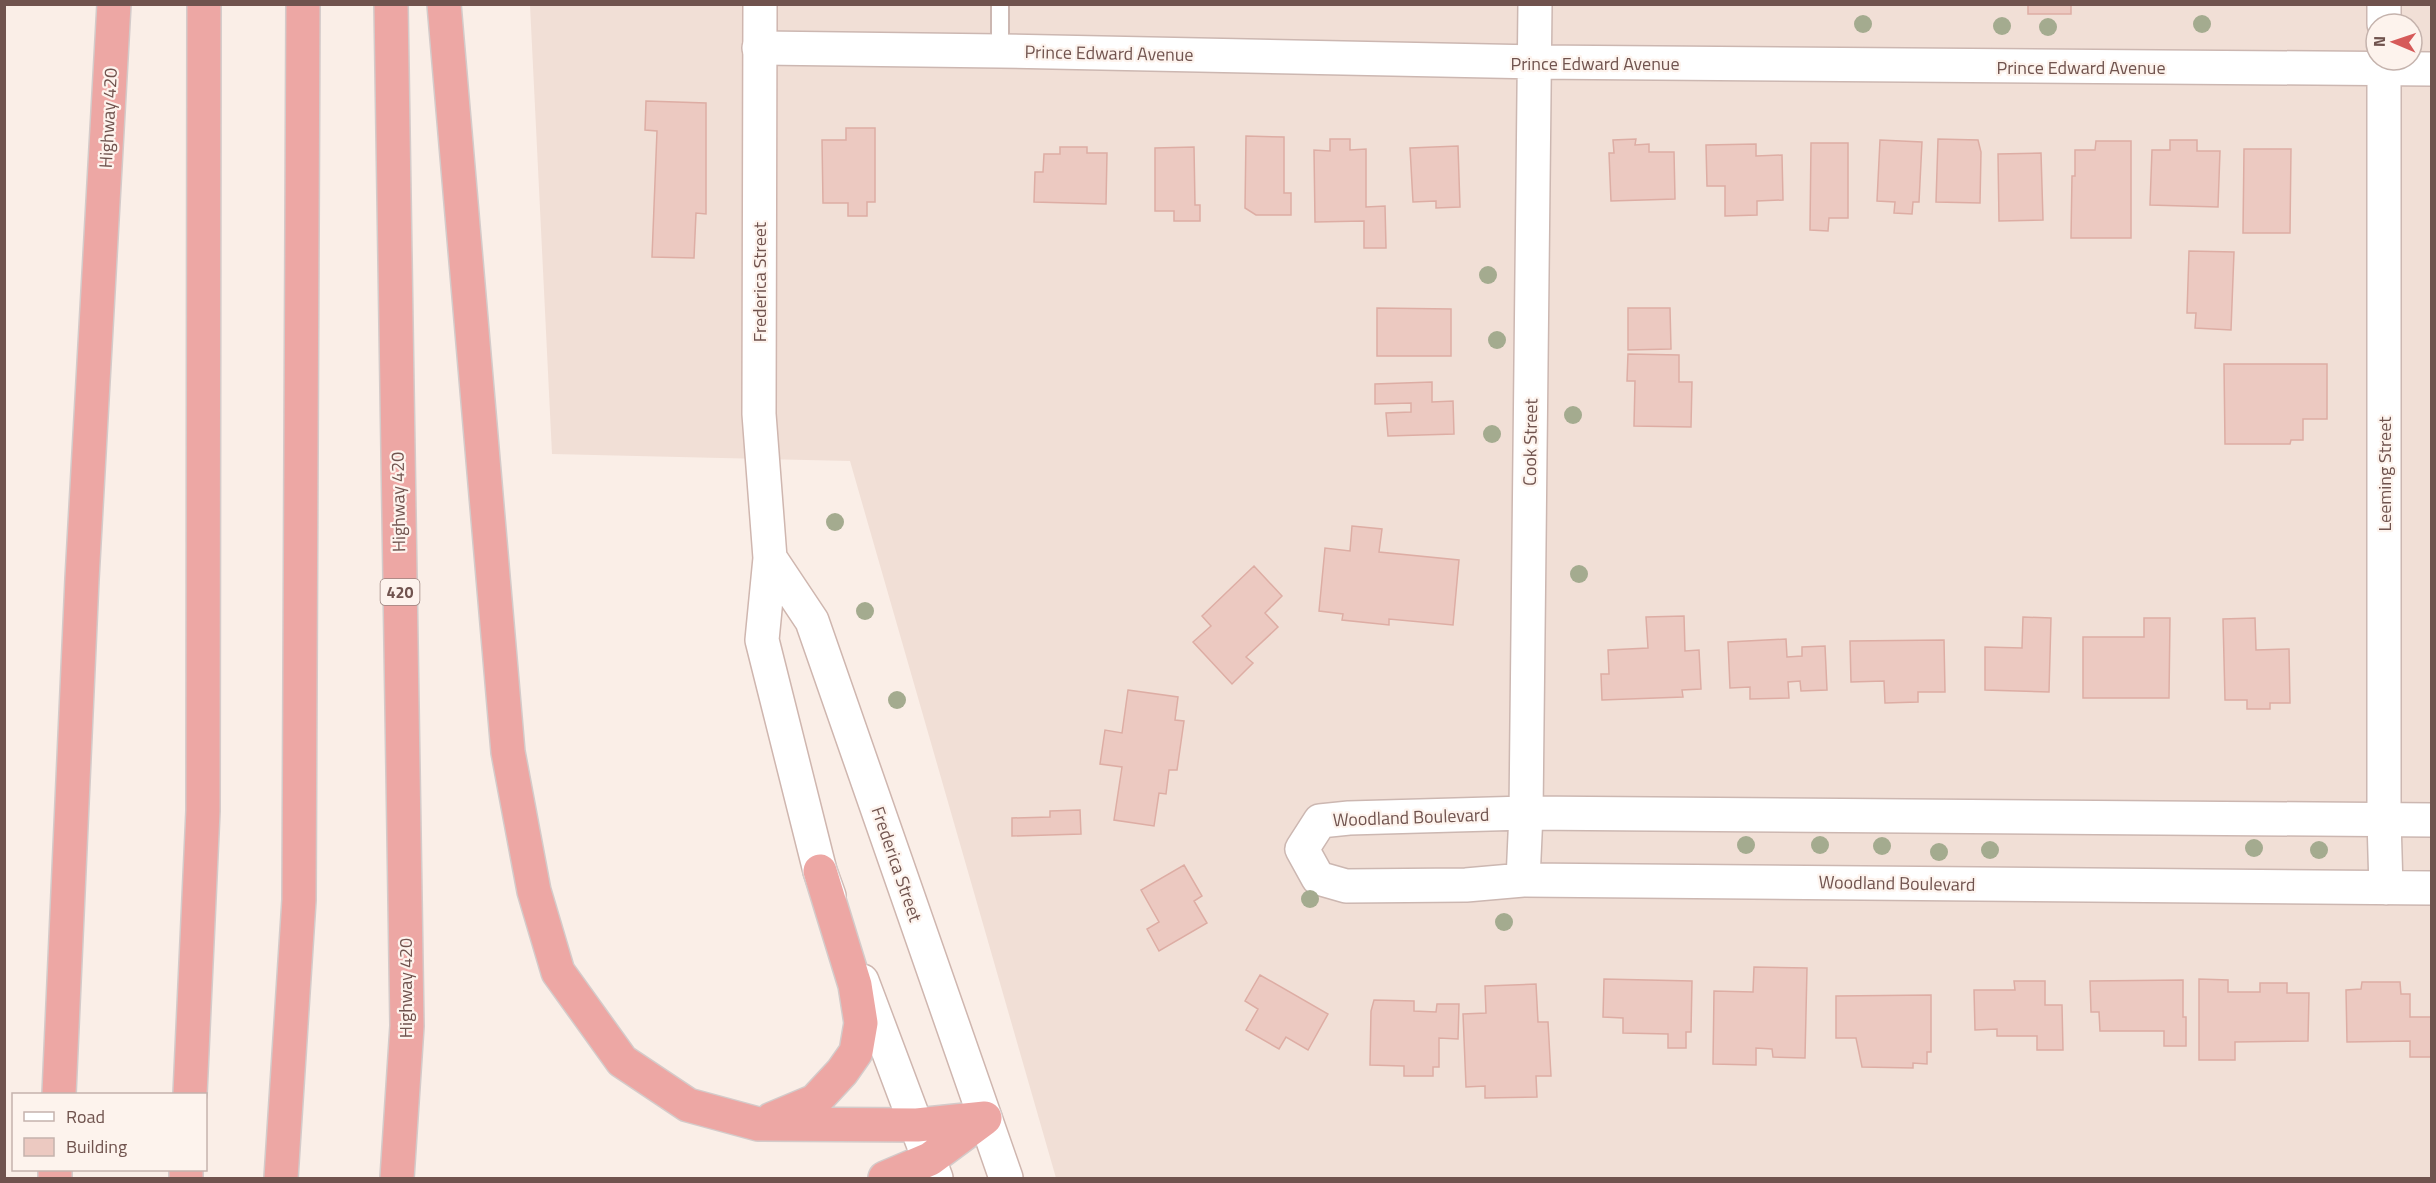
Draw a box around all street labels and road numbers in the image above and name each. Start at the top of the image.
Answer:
street label: Prince Edward Avenue [1024,38,1194,68]
street label: Prince Edward Avenue [1510,50,1680,77]
street label: Prince Edward Avenue [1996,54,2166,81]
street label: Highway 420 [92,67,124,169]
street label: Frederica Street [746,221,773,342]
street label: Cook Street [1516,397,1544,486]
street label: Leeming Street [2371,416,2398,531]
street label: Highway 420 [384,452,412,552]
road number: 420 [380,579,420,605]
street label: Woodland Boulevard [1332,801,1490,833]
street label: Frederica Street [865,803,930,926]
street label: Woodland Boulevard [1818,868,1976,898]
street label: Highway 420 [392,938,419,1038]

